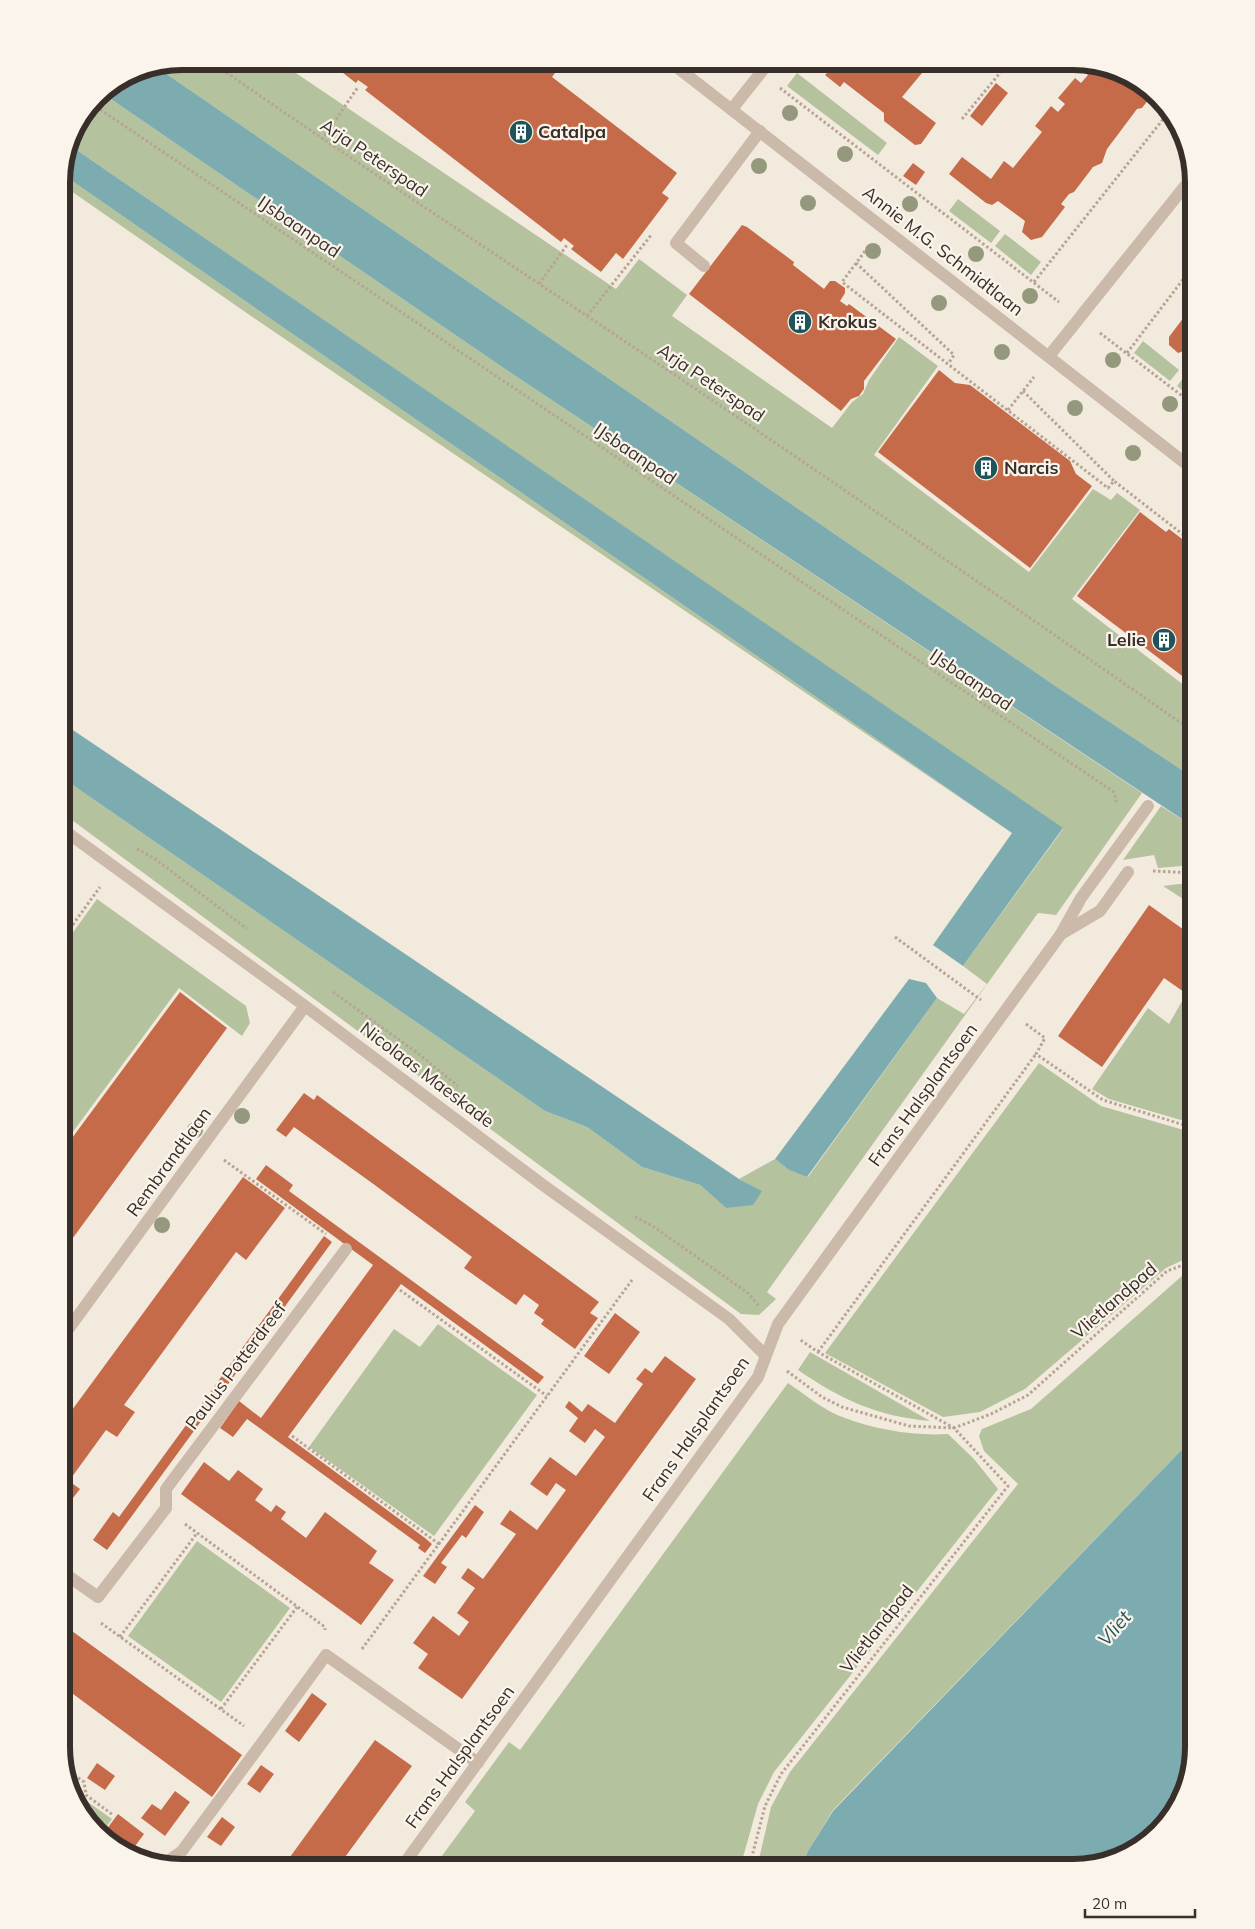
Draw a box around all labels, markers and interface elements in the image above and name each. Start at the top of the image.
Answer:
street label: Arja Peterspad [316,113,432,202]
building icon: Catalpa [508,119,534,145]
place label: Catalpa [538,120,606,143]
street label: Annie M.G. Schmidtlaan [858,181,1028,321]
street label: IJsbaanpad [254,191,345,263]
building icon: Krokus [787,309,813,335]
place label: Krokus [818,310,877,333]
street label: Arja Peterspad [653,338,769,427]
street label: IJsbaanpad [590,418,681,490]
building icon: Narcis [973,455,999,481]
place label: Narcis [1004,456,1058,479]
building icon: Lelie [1151,627,1177,653]
place label: Lelie [1107,628,1146,651]
street label: IJsbaanpad [926,644,1017,716]
street label: Nicolaas Maeskade [356,1017,499,1132]
street label: Frans Halsplantsoen [863,1019,982,1171]
street label: Rembrandtlaan [121,1102,216,1221]
street label: Vlietlandpad [1066,1257,1161,1344]
street label: Paulus Potterdreef [180,1297,292,1434]
street label: Frans Halsplantsoen [637,1352,754,1506]
street label: Vlietlandpad [835,1580,918,1678]
water label: Vliet [1092,1604,1137,1651]
street label: Frans Halsplantsoen [400,1681,519,1833]
scale bar [1085,1886,1195,1918]
text: 20 m [1092,1894,1127,1913]

